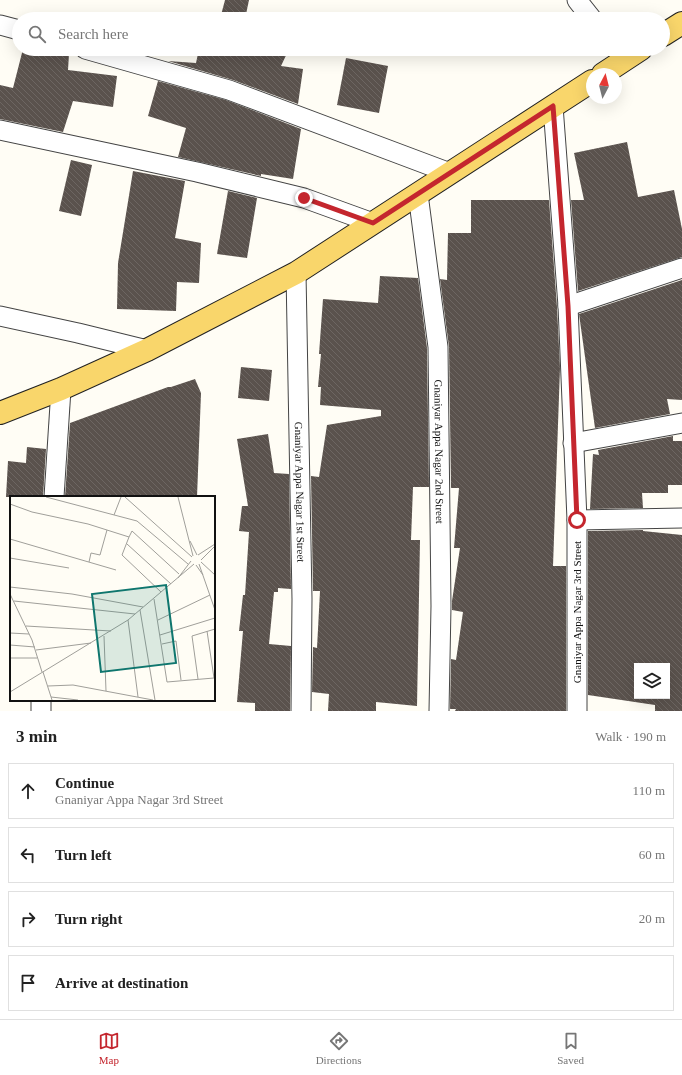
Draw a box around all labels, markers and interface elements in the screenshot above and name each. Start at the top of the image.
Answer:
search box [12,12,670,56]
icon: search [26,23,48,45]
text: Search here [58,26,128,42]
north arrow [586,68,622,104]
route end [295,189,313,207]
street label: Gnaniyar Appa Nagar 2nd Street [432,379,446,524]
street label: Gnaniyar Appa Nagar 1st Street [293,422,307,562]
inset map [10,496,215,701]
route start [568,511,586,529]
street label: Gnaniyar Appa Nagar 3rd Street [571,541,583,683]
map controls [634,663,670,699]
button: layers [634,663,670,699]
text: 3 min [16,727,57,746]
text: Walk · 190 m [595,729,666,744]
text: Continue [55,775,114,791]
icon: ahead [17,780,39,802]
text: 110 m [633,783,665,798]
text: Gnaniyar Appa Nagar 3rd Street [55,792,223,807]
icon: left [17,844,39,866]
text: Turn left [55,847,112,863]
text: 60 m [639,847,665,862]
icon: right [17,908,39,930]
text: Turn right [55,911,122,927]
text: 20 m [639,911,665,926]
icon: arrive [17,972,39,994]
text: Arrive at destination [55,975,188,991]
tab: Map [98,1030,120,1066]
tab: Directions [316,1030,361,1066]
tab: Saved [557,1030,584,1066]

